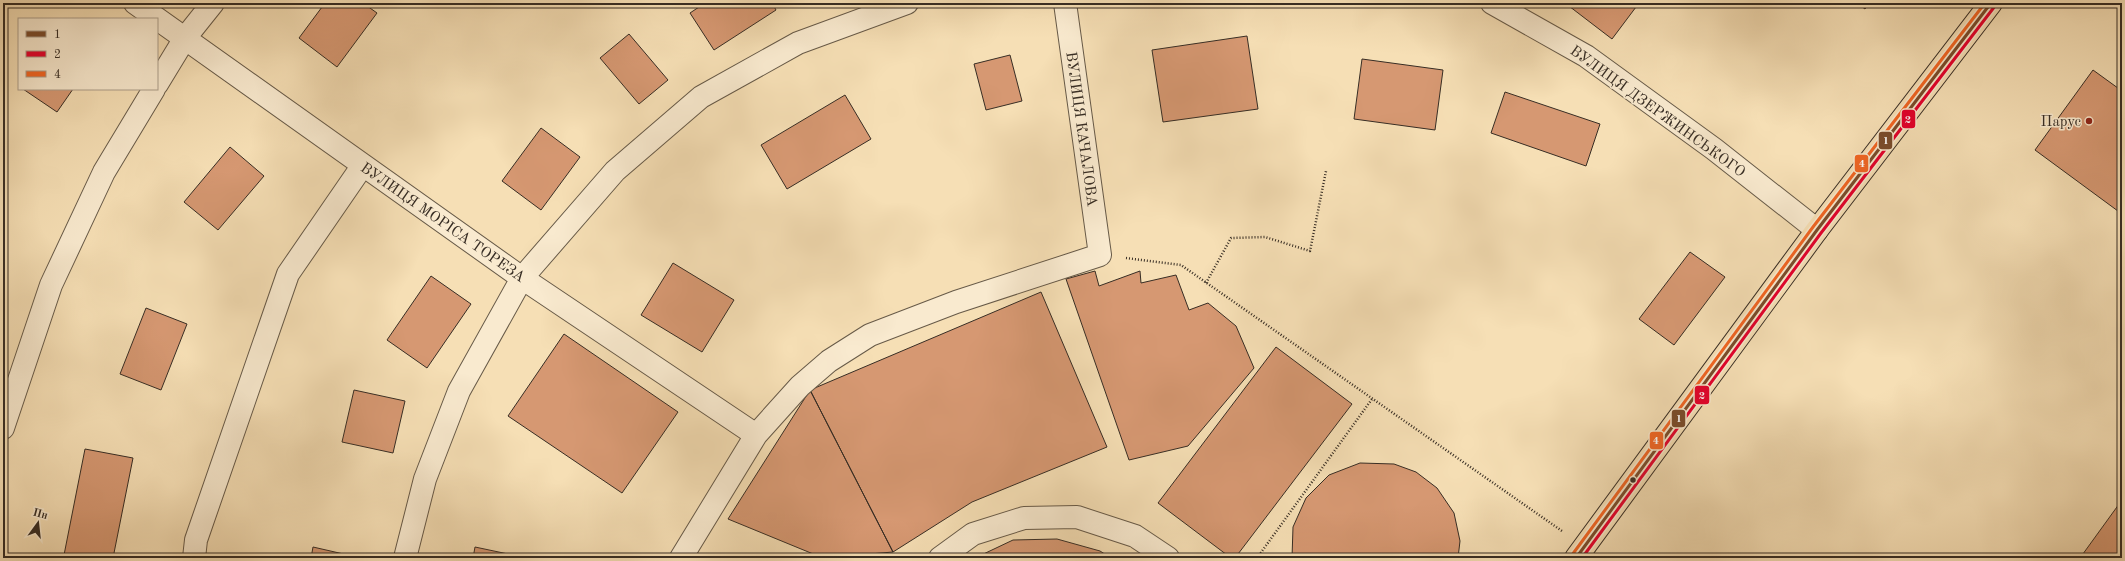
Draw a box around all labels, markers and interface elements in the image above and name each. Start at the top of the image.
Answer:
legend [18,18,158,90]
text: 1 [54,29,61,41]
street label: ВУЛИЦЯ ДЗЕРЖИНСЬКОГО [1567,44,1748,181]
text: 2 [54,49,61,61]
street label: ВУЛИЦЯ КАЧАЛОВА [1062,51,1099,208]
text: 4 [54,69,61,81]
line badge: 2 [1901,109,1916,129]
text: 2 [1905,115,1911,126]
place label: Парус [2041,115,2081,130]
marker: Парус [2084,116,2094,126]
line badge: 1 [1878,131,1893,150]
text: 1 [1883,136,1889,147]
line badge: 4 [1854,154,1869,173]
text: 4 [1859,159,1865,170]
street label: ВУЛИЦЯ МОРІСА ТОРЕЗА [357,161,528,286]
line badge: 2 [1694,385,1710,405]
text: 2 [1699,391,1705,402]
line badge: 1 [1671,409,1686,428]
text: 1 [1676,414,1682,425]
line badge: 4 [1649,431,1664,450]
text: 4 [1653,436,1659,447]
unlabelled marker [1628,475,1638,485]
north arrow [18,503,58,543]
text: Пн [31,508,49,522]

